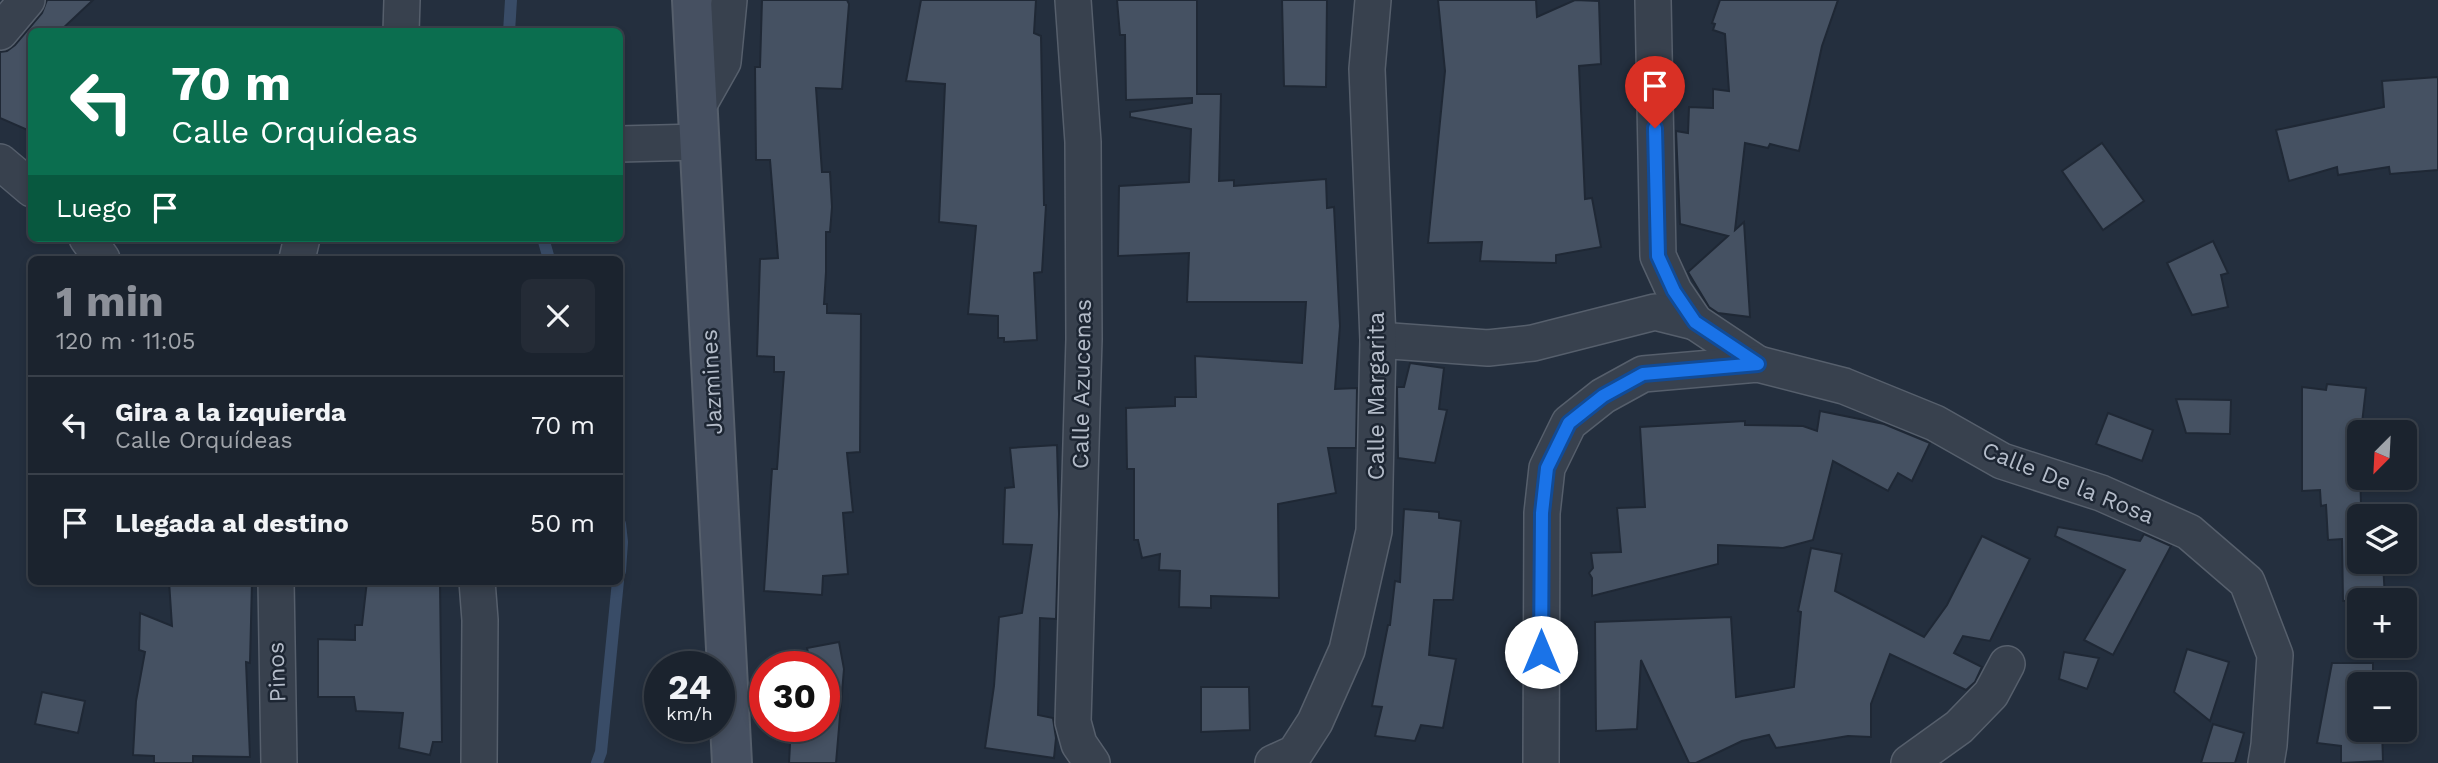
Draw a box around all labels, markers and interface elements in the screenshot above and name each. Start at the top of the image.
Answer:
text: 70 m [171,54,291,112]
icon: left [56,56,147,147]
pin [1625,56,1685,128]
icon: arrive [1636,67,1674,105]
text: Calle Orquídeas [171,113,418,151]
icon: arrive [146,189,184,227]
text: Luego [56,193,132,223]
text: 1 min [56,277,164,326]
button: close [521,279,595,353]
street label: Calle Azucenas [1067,299,1097,469]
street label: Calle Margarita [1363,312,1390,480]
text: 120 m · 11:05 [56,328,195,355]
street label: Jazmines [696,329,728,435]
text: Gira a la izquierda [115,397,346,427]
icon: left [56,406,94,444]
text: 70 m [531,410,595,440]
north arrow [2347,420,2417,490]
map controls [2347,420,2417,742]
text: Calle Orquídeas [115,427,293,454]
street label: Calle De la Rosa [1978,436,2158,530]
icon: arrive [56,504,94,542]
button: layers [2347,504,2417,574]
text: Llegada al destino [115,508,349,538]
text: 50 m [530,508,595,538]
button: + [2347,588,2417,658]
position arrow [1504,615,1578,689]
street label: Pinos [262,641,292,703]
speed limit sign: 30 [749,651,840,742]
text: 24 [668,666,711,708]
button: − [2347,672,2417,742]
text: km/h [666,703,713,724]

